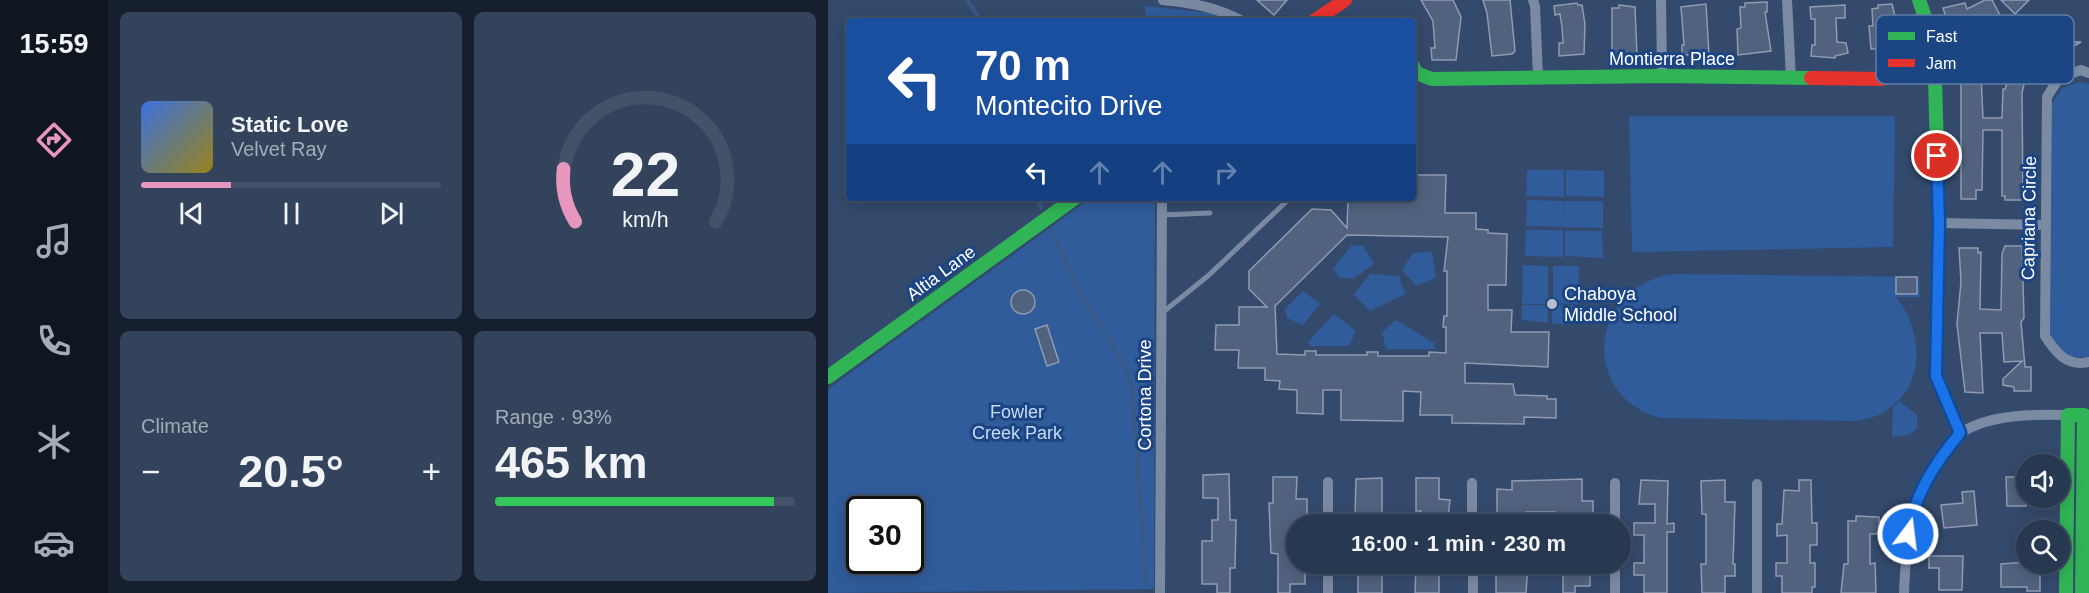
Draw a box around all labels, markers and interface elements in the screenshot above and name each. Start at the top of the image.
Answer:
legend [1876,15,2074,84]
text: Fast [1926,28,1958,45]
text: 15:59 [19,29,89,59]
icon: left [876,42,954,120]
text: 70 m [975,42,1071,89]
street label: Montierra Place [1609,49,1735,69]
text: Jam [1926,55,1956,72]
text: Montecito Drive [975,91,1163,121]
text: Static Love [231,112,348,137]
icon: directions [33,119,75,161]
pin [1911,130,1962,181]
text: Velvet Ray [231,138,327,160]
icon: arrive [1920,139,1953,172]
text: 22 [610,141,680,210]
icon: left [1020,156,1053,189]
icon: ahead [1083,156,1116,189]
icon: ahead [1146,156,1179,189]
icon: right [1209,156,1242,189]
street label: Capriana Circle [2018,156,2040,280]
icon: previous [175,197,208,230]
icon: pause [275,197,308,230]
icon: next [375,197,408,230]
text: km/h [622,209,668,233]
icon: music [33,220,75,262]
street label: Altia Lane [903,241,979,305]
place label: Chaboya Middle School [1564,284,1677,325]
marker: Chaboya Middle School [1545,297,1559,311]
icon: phone [33,320,75,362]
street label: Cortona Drive [1135,339,1155,451]
park label: Fowler Creek Park [972,402,1063,443]
text: Range · 93% [495,406,612,428]
text: Climate [141,415,209,437]
icon: climate [33,421,75,463]
text: 465 km [495,437,648,488]
text: 20.5° [238,446,344,497]
text: − [141,453,160,490]
text: + [422,453,441,490]
map controls [2016,454,2070,574]
button: sound [2016,454,2070,508]
speed limit sign: 30 [846,496,924,574]
position arrow [1876,502,1940,566]
button: search [2016,520,2070,574]
icon: car [33,522,75,564]
text: 16:00 · 1 min · 230 m [1351,531,1566,556]

